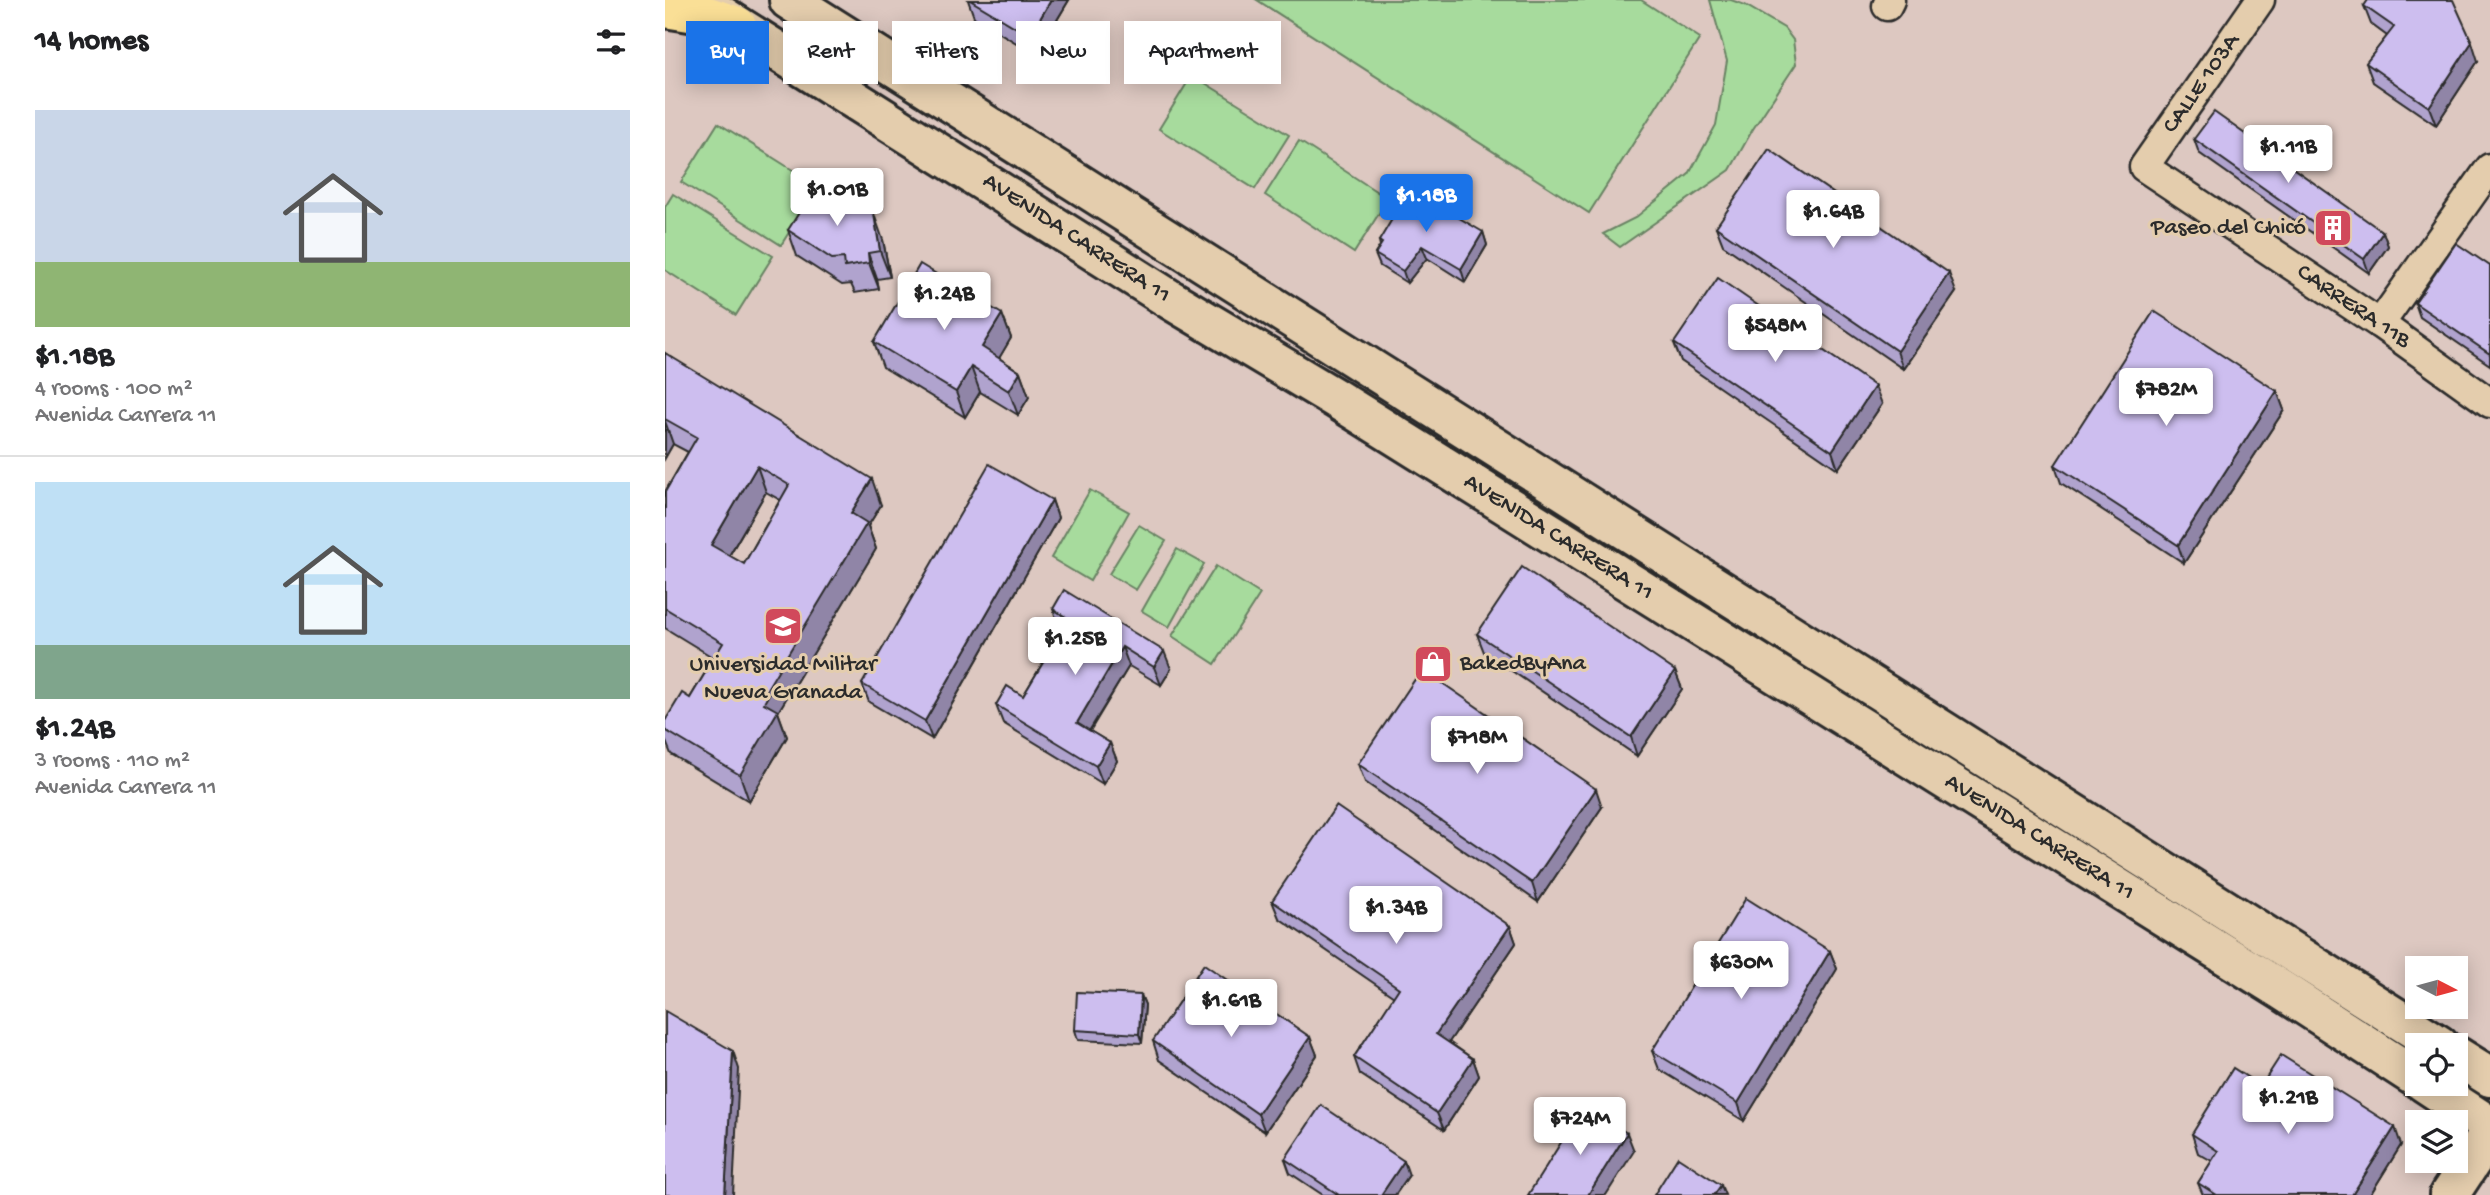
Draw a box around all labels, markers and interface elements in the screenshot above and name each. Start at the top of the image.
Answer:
chip: Buy [686,21,769,84]
chip: Rent [783,21,878,84]
chip: Filters [892,21,1002,84]
chip: New [1016,21,1110,84]
chip: Apartment [1124,21,1281,84]
icon: filters [592,23,630,61]
text: 14 homes [35,25,148,60]
street label: CALLE 103A [2157,27,2248,140]
pin: $1.11B [2231,125,2345,185]
text: $1.11B [2259,134,2317,161]
icon: home [270,155,396,281]
street label: AVENIDA CARRERA 11 [977,167,1175,311]
pin: $1.01B [780,168,894,228]
pin: $1.18B [1369,174,1483,234]
text: $1.01B [807,177,867,204]
text: $1.18B [1396,183,1456,210]
pin: $1.64B [1776,190,1890,250]
text: $1.64B [1802,199,1864,226]
building icon: Paseo del Chicó [2312,207,2354,249]
place label: Paseo del Chicó [2150,214,2306,243]
street label: CARRERA 11B [2290,258,2416,356]
pin: $1.24B [887,272,1001,332]
text: $1.24B [914,281,974,308]
pin: $548M [1726,304,1824,364]
text: $548M [1744,313,1806,340]
text: $1.18B [35,341,114,376]
pin: $782M [2117,368,2215,428]
text: 4 rooms · 100 m² [35,376,193,403]
text: $782M [2135,377,2197,404]
text: Avenida Carrera 11 [35,403,217,430]
street label: AVENIDA CARRERA 11 [1458,468,1658,608]
icon: home [270,527,396,653]
school or university icon: Universidad Militar Nueva Granada [762,605,804,647]
pin: $1.25B [1018,618,1132,677]
text: $1.25B [1044,626,1106,653]
shop icon: BakedByAna [1412,643,1454,685]
place label: BakedByAna [1459,650,1586,679]
place label: Universidad Militar Nueva Granada [689,651,879,708]
text: $1.24B [35,713,114,748]
pin: $718M [1428,716,1526,776]
text: $718M [1447,725,1507,752]
text: 3 rooms · 110 m² [35,748,190,775]
street label: AVENIDA CARRERA 11 [1939,768,2139,908]
text: Avenida Carrera 11 [35,775,217,802]
pin: $1.34B [1339,886,1453,946]
text: $1.34B [1365,895,1427,922]
pin: $630M [1692,942,1790,1001]
text: $630M [1710,950,1772,977]
north arrow [2405,956,2467,1018]
map controls [2405,956,2468,1173]
pin: $1.61B [1174,979,1288,1039]
text: $1.61B [1201,988,1261,1015]
button: locate [2405,1033,2468,1096]
pin: $1.21B [2231,1076,2345,1136]
text: $1.21B [2258,1085,2318,1112]
pin: $724M [1531,1098,1629,1157]
text: $724M [1550,1106,1610,1133]
button: layers [2405,1110,2468,1173]

